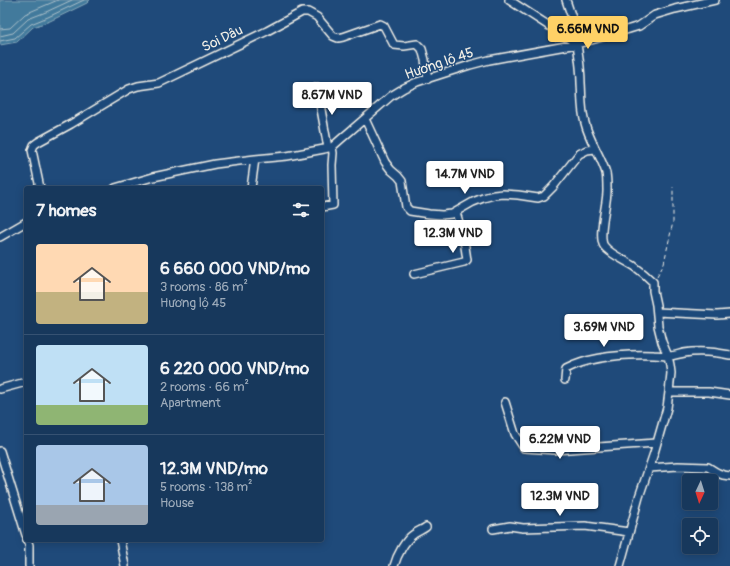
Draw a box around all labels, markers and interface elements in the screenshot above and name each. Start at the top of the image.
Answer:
pin: 6.66M VND [542,16,634,50]
street label: Soi Dâu [199,21,246,56]
text: 6.66M VND [557,21,619,37]
street label: Hương lộ 45 [403,44,476,83]
pin: 8.67M VND [286,82,378,116]
text: 8.67M VND [302,87,362,103]
pin: 14.7M VND [419,161,511,195]
text: 14.7M VND [435,166,495,182]
icon: filters [290,199,312,221]
text: 7 homes [36,200,96,221]
pin: 12.3M VND [407,220,499,254]
text: 12.3M VND [423,225,483,241]
text: 6 660 000 VND/mo [160,258,310,279]
icon: home [68,260,116,308]
text: 3 rooms · 86 m² [160,279,248,295]
text: Hương lộ 45 [160,295,226,311]
pin: 3.69M VND [558,314,650,348]
text: 3.69M VND [573,319,635,335]
text: 6 220 000 VND/mo [160,358,309,379]
icon: home [68,361,116,409]
text: 2 rooms · 66 m² [160,379,249,395]
text: Apartment [160,395,221,411]
pin: 6.22M VND [514,426,606,460]
text: 6.22M VND [529,431,591,447]
text: 12.3M VND/mo [160,458,268,479]
icon: home [68,461,116,509]
north arrow [682,474,718,510]
map controls [682,474,718,554]
text: 5 rooms · 138 m² [160,479,253,495]
pin: 12.3M VND [514,483,606,517]
text: 12.3M VND [530,488,590,504]
text: House [160,495,194,511]
button: locate [682,518,718,554]

